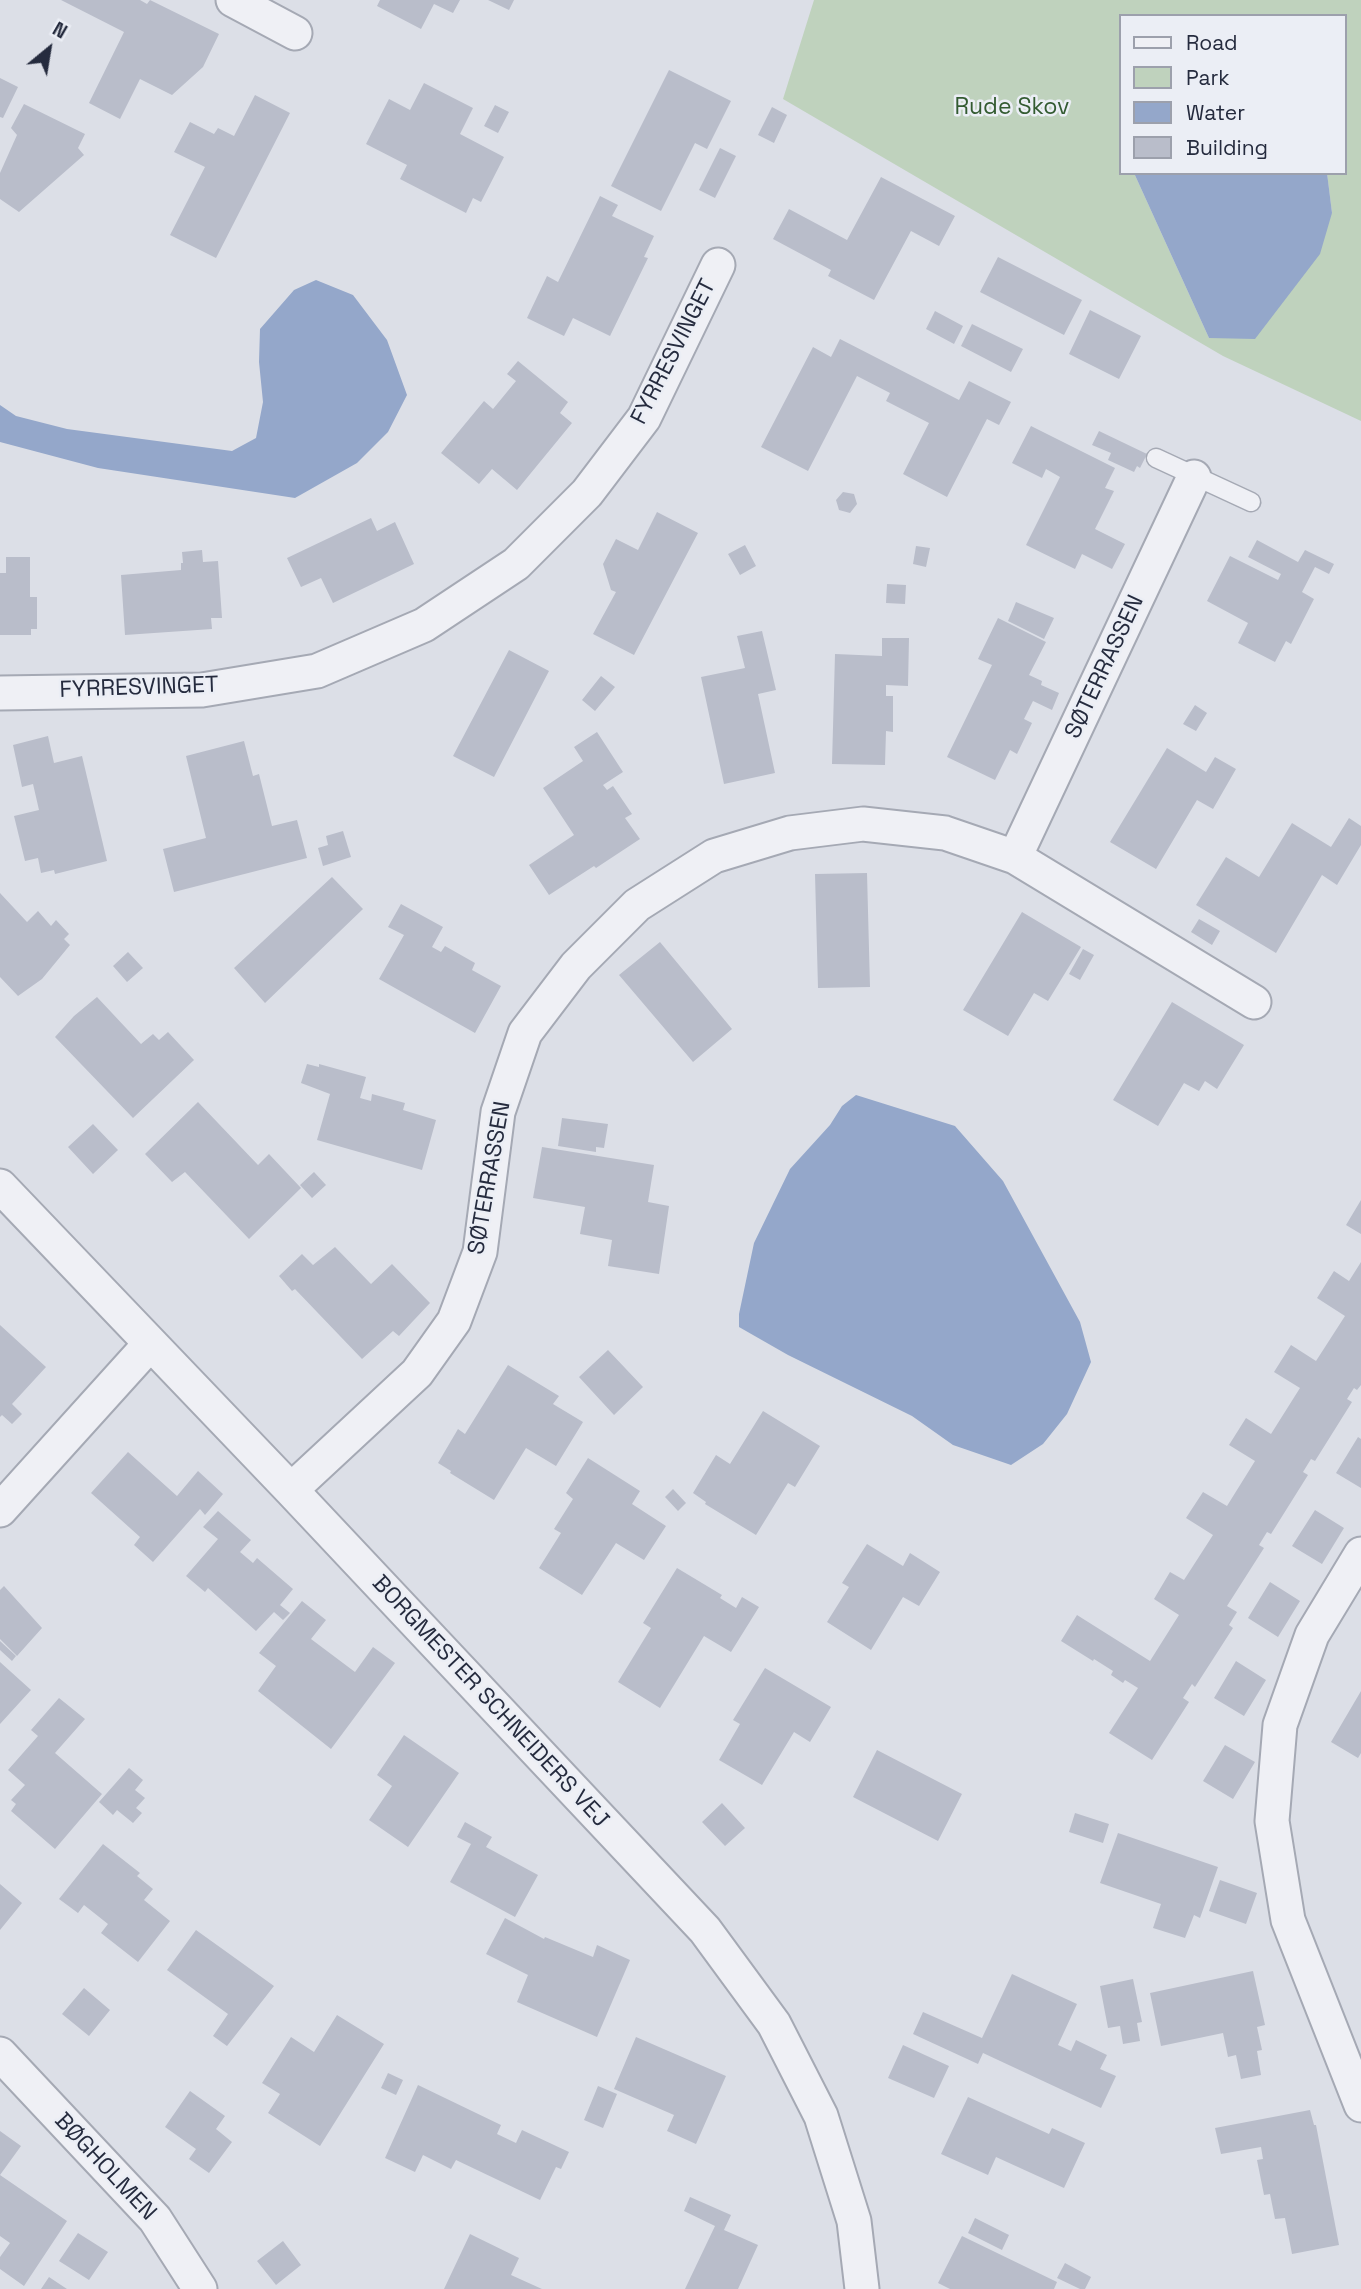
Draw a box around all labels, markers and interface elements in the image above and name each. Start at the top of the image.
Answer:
north arrow [14,14,84,84]
legend [1120,14,1347,175]
text: N [48,16,72,44]
text: Road [1186,29,1238,56]
text: Park [1186,64,1230,91]
park label: Rude Skov [955,94,1069,122]
text: Water [1186,99,1245,126]
text: Building [1186,134,1268,161]
street label: FYRRESVINGET [626,275,722,429]
street label: SØTERRASSEN [1060,591,1150,743]
street label: FYRRESVINGET [59,671,219,705]
street label: SØTERRASSEN [463,1099,517,1257]
street label: BORGMESTER SCHNEIDERS VEJ [366,1570,614,1834]
street label: BØGHOLMEN [48,2108,162,2226]

